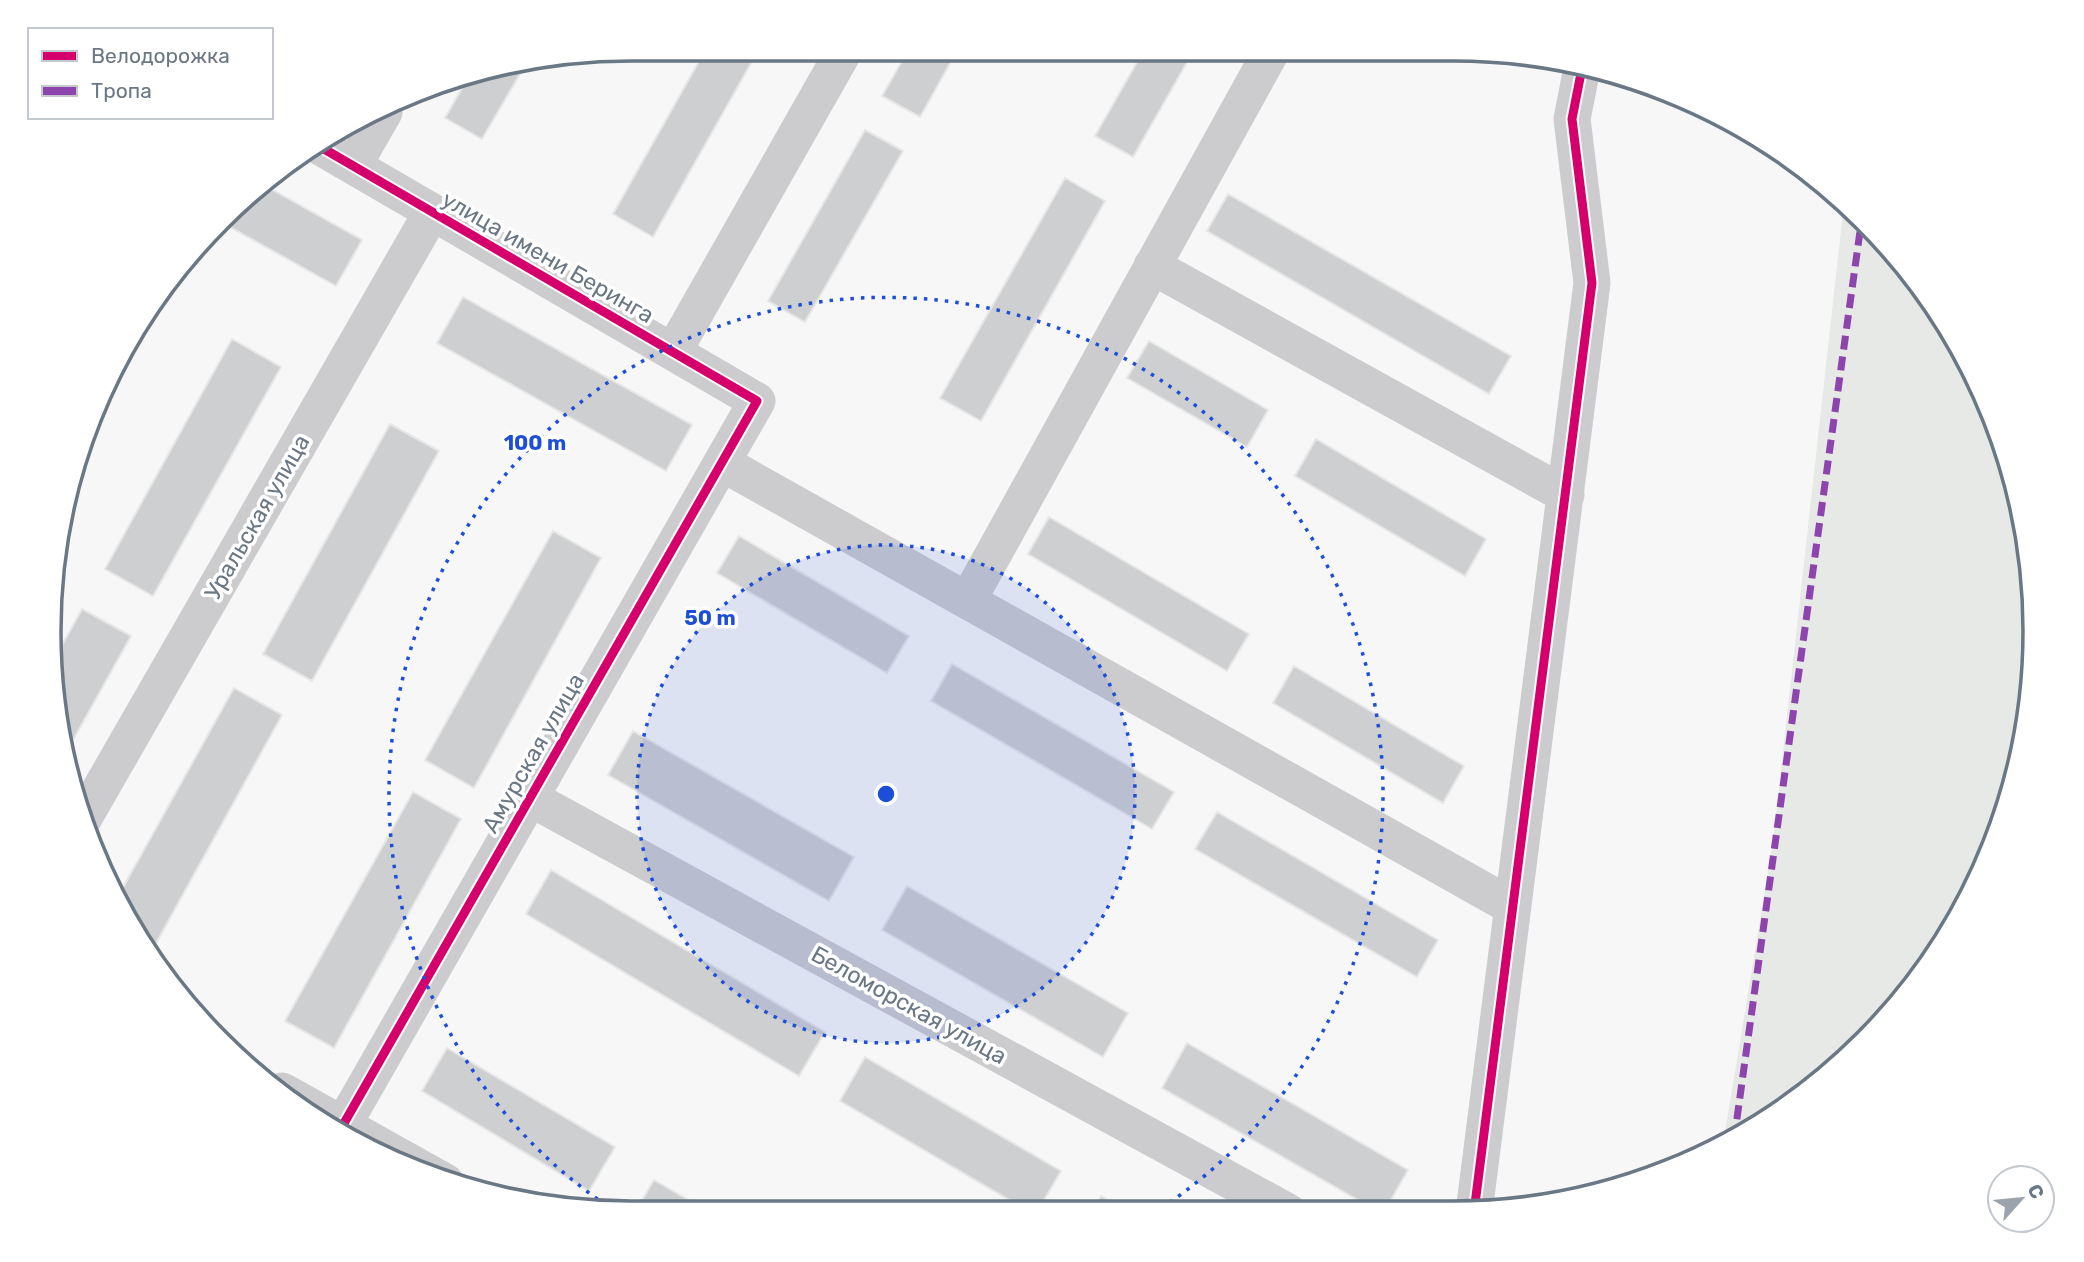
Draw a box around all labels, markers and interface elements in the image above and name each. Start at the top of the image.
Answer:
legend [28,28,273,119]
text: Велодорожка [91,43,230,68]
text: Тропа [91,78,152,103]
street label: улица имени Беринга [437,185,659,329]
street label: Уральская улица [198,429,316,605]
text: 100 m [504,430,566,455]
text: 50 m [684,605,736,630]
street label: Амурская улица [476,668,590,838]
centre of rings [874,782,898,806]
street label: Беломорская улица [807,940,1011,1070]
north arrow [1986,1164,2056,1234]
text: С [2022,1180,2049,1203]

